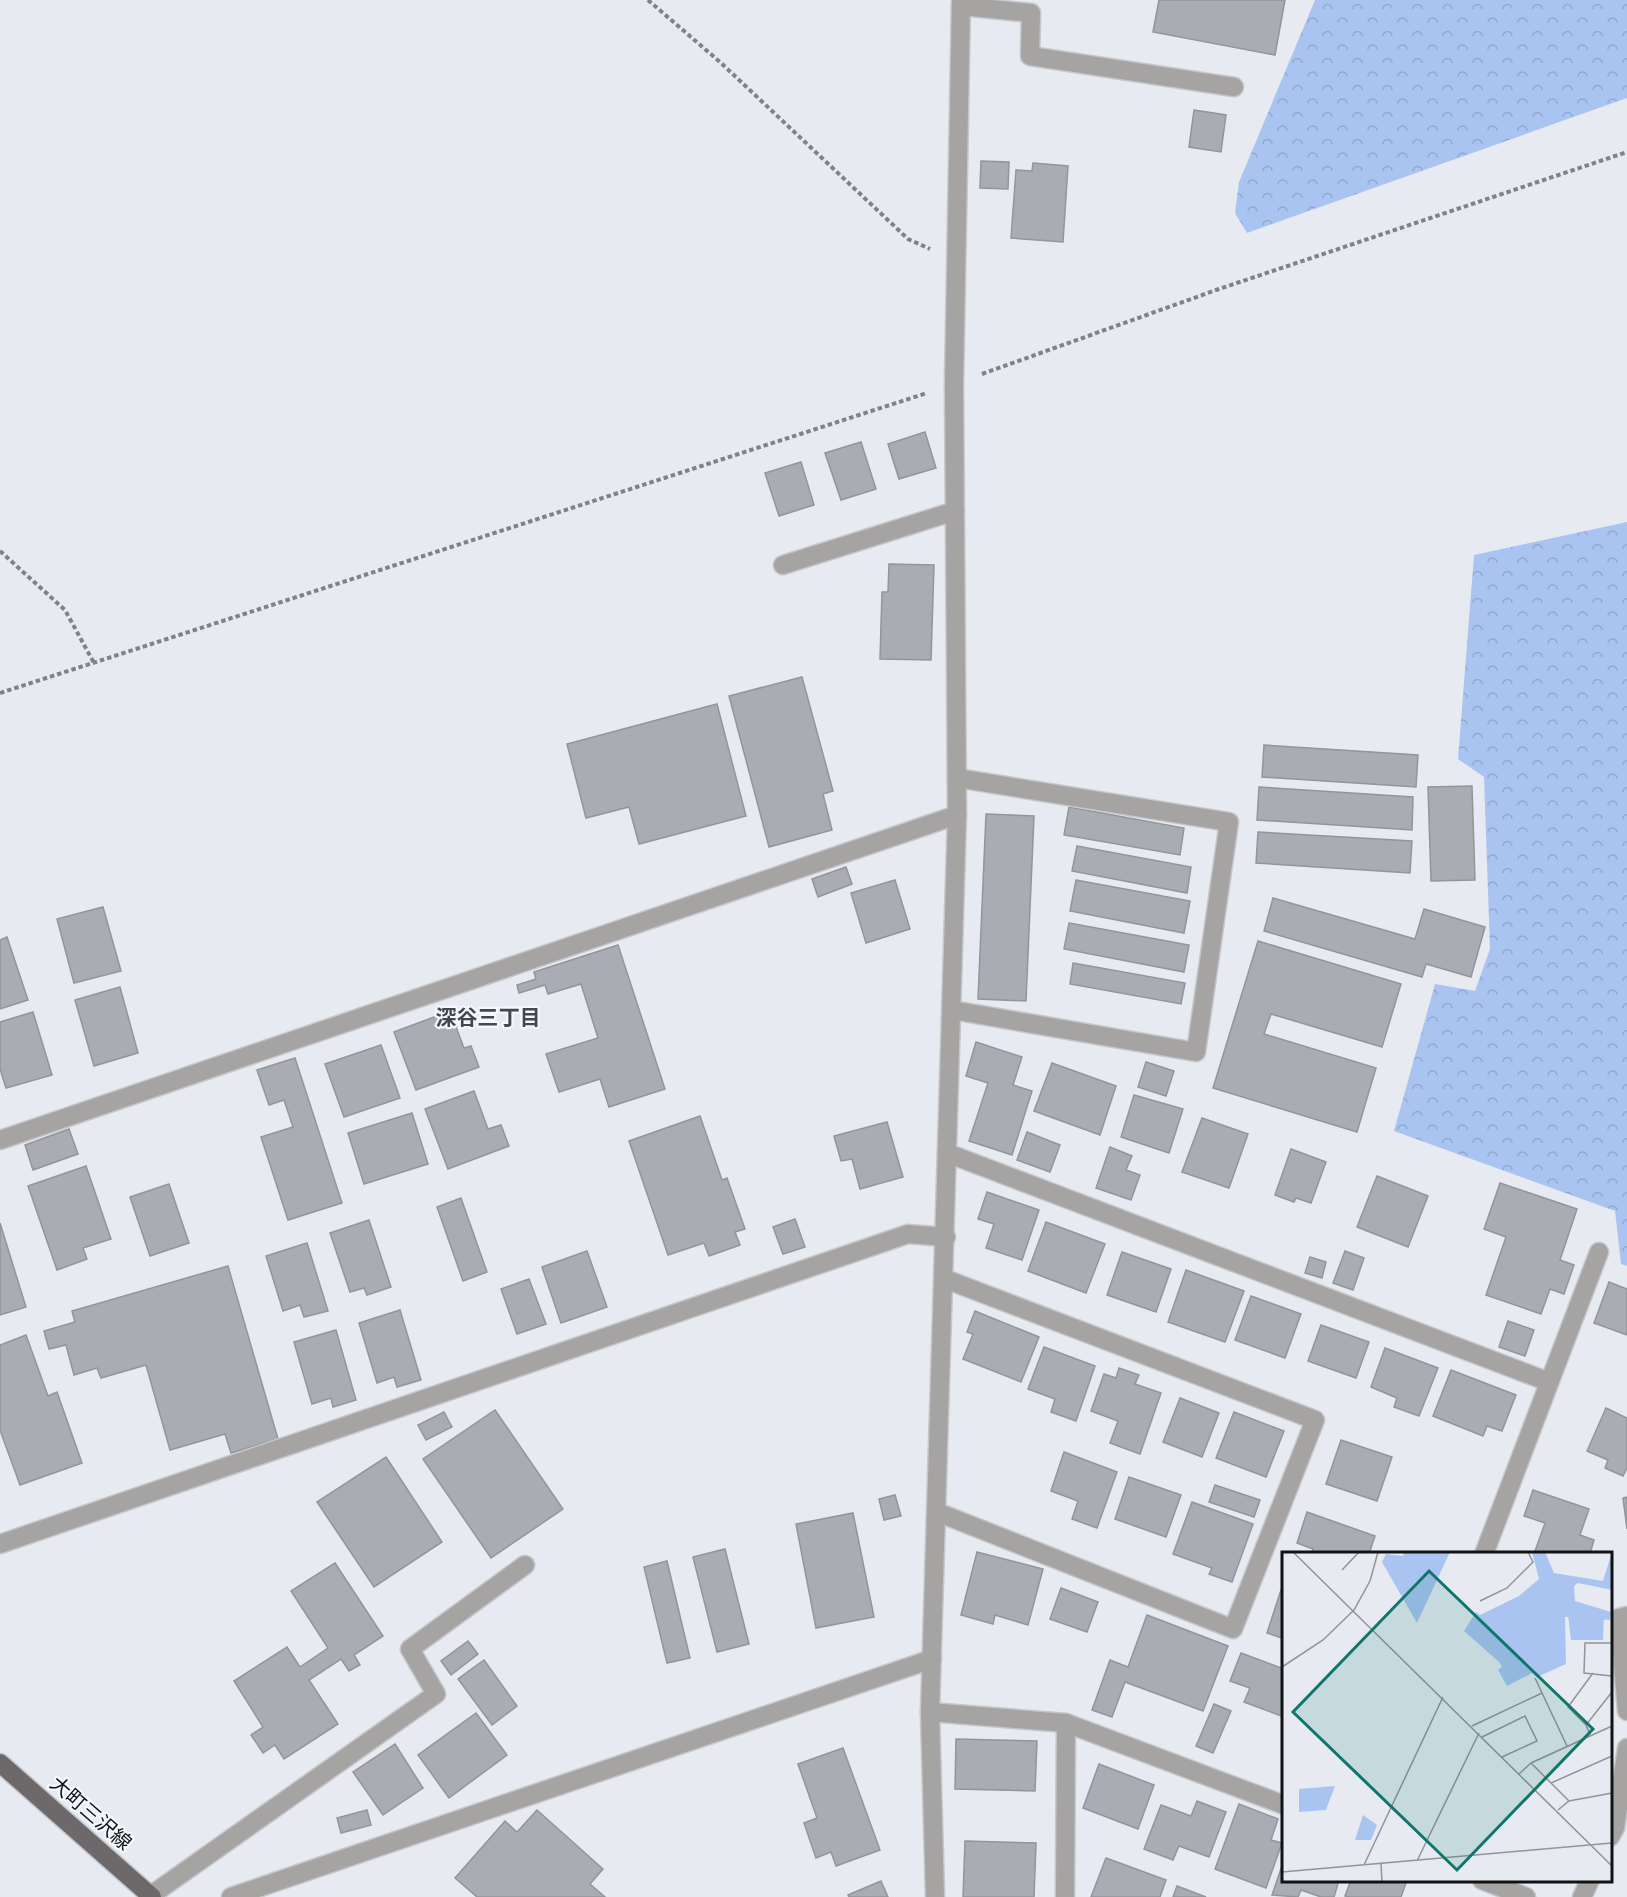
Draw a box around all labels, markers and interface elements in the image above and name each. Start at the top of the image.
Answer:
district label: 深谷三丁目 [436,1004,541,1031]
inset map [1282,1552,1612,1882]
street label: 大町三沢線 [45,1770,137,1856]

